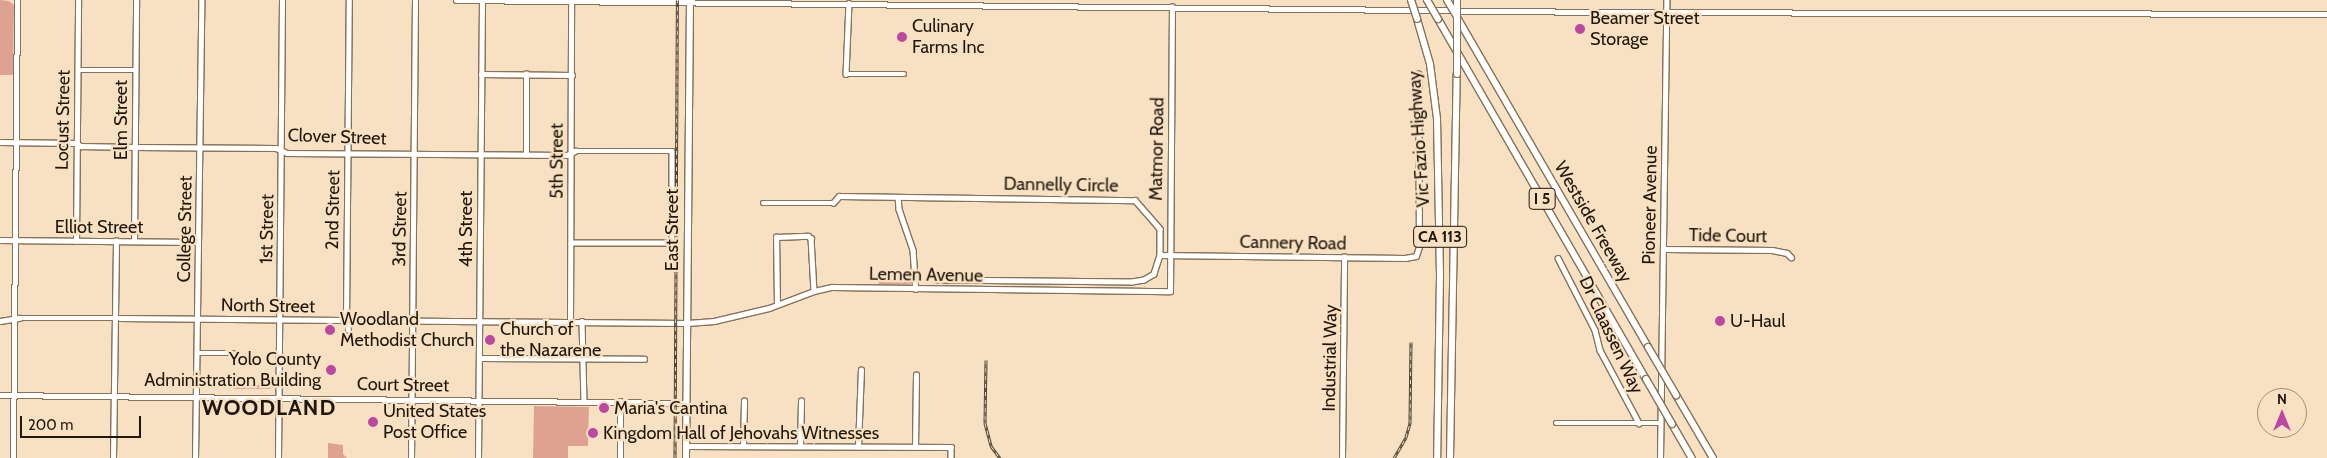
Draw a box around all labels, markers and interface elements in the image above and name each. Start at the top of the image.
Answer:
place label: Beamer Street Storage [1590,8,1700,50]
place label: Culinary Farms Inc [912,16,985,58]
marker: Beamer Street Storage [1574,23,1586,35]
marker: Culinary Farms Inc [896,31,908,43]
street label: Locust Street [51,70,75,170]
street label: Vic Fazio Highway [1403,70,1435,208]
street label: Elm Street [110,80,132,160]
street label: Matmor Road [1145,97,1169,201]
street label: 5th Street [546,123,568,199]
street label: Clover Street [287,124,387,150]
street label: Pioneer Avenue [1638,145,1662,265]
street label: Westside Freeway [1550,158,1636,286]
street label: 2nd Street [322,170,344,250]
street label: Dannelly Circle [1003,173,1119,197]
street label: College Street [173,175,197,283]
road number: I 5 [1528,185,1556,212]
street label: East Street [661,189,683,271]
street label: 3rd Street [389,191,411,267]
street label: 4th Street [455,191,477,267]
street label: 1st Street [256,194,278,264]
street label: Elliot Street [55,216,143,238]
road number: CA 113 [1412,223,1468,250]
street label: Tide Court [1689,225,1767,247]
street label: Cannery Road [1239,231,1347,255]
street label: Lemen Avenue [869,263,983,287]
street label: Dr Claassen Way [1574,273,1648,397]
street label: North Street [221,294,315,318]
street label: Industrial Way [1318,304,1342,412]
place label: Woodland Methodist Church [340,309,474,352]
place label: U-Haul [1730,310,1786,332]
marker: U-Haul [1714,315,1726,327]
place label: Church of the Nazarene [500,319,601,362]
marker: Woodland Methodist Church [324,324,336,336]
marker: Church of the Nazarene [484,334,496,346]
place label: Yolo County Administration Building [144,349,321,392]
marker: Yolo County Administration Building [325,364,337,376]
street label: Court Street [357,373,449,397]
north arrow [2257,388,2307,438]
text: N [2277,390,2287,408]
district label: WOODLAND [201,395,337,421]
place label: Maria's Cantina [614,397,728,419]
place label: United States Post Office [383,401,486,444]
marker: Maria's Cantina [598,402,610,414]
scale bar [22,406,144,438]
text: 200 m [28,416,73,434]
marker: United States Post Office [367,416,379,428]
place label: Kingdom Hall of Jehovahs Witnesses [603,422,879,444]
marker: Kingdom Hall of Jehovahs Witnesses [587,427,599,439]

